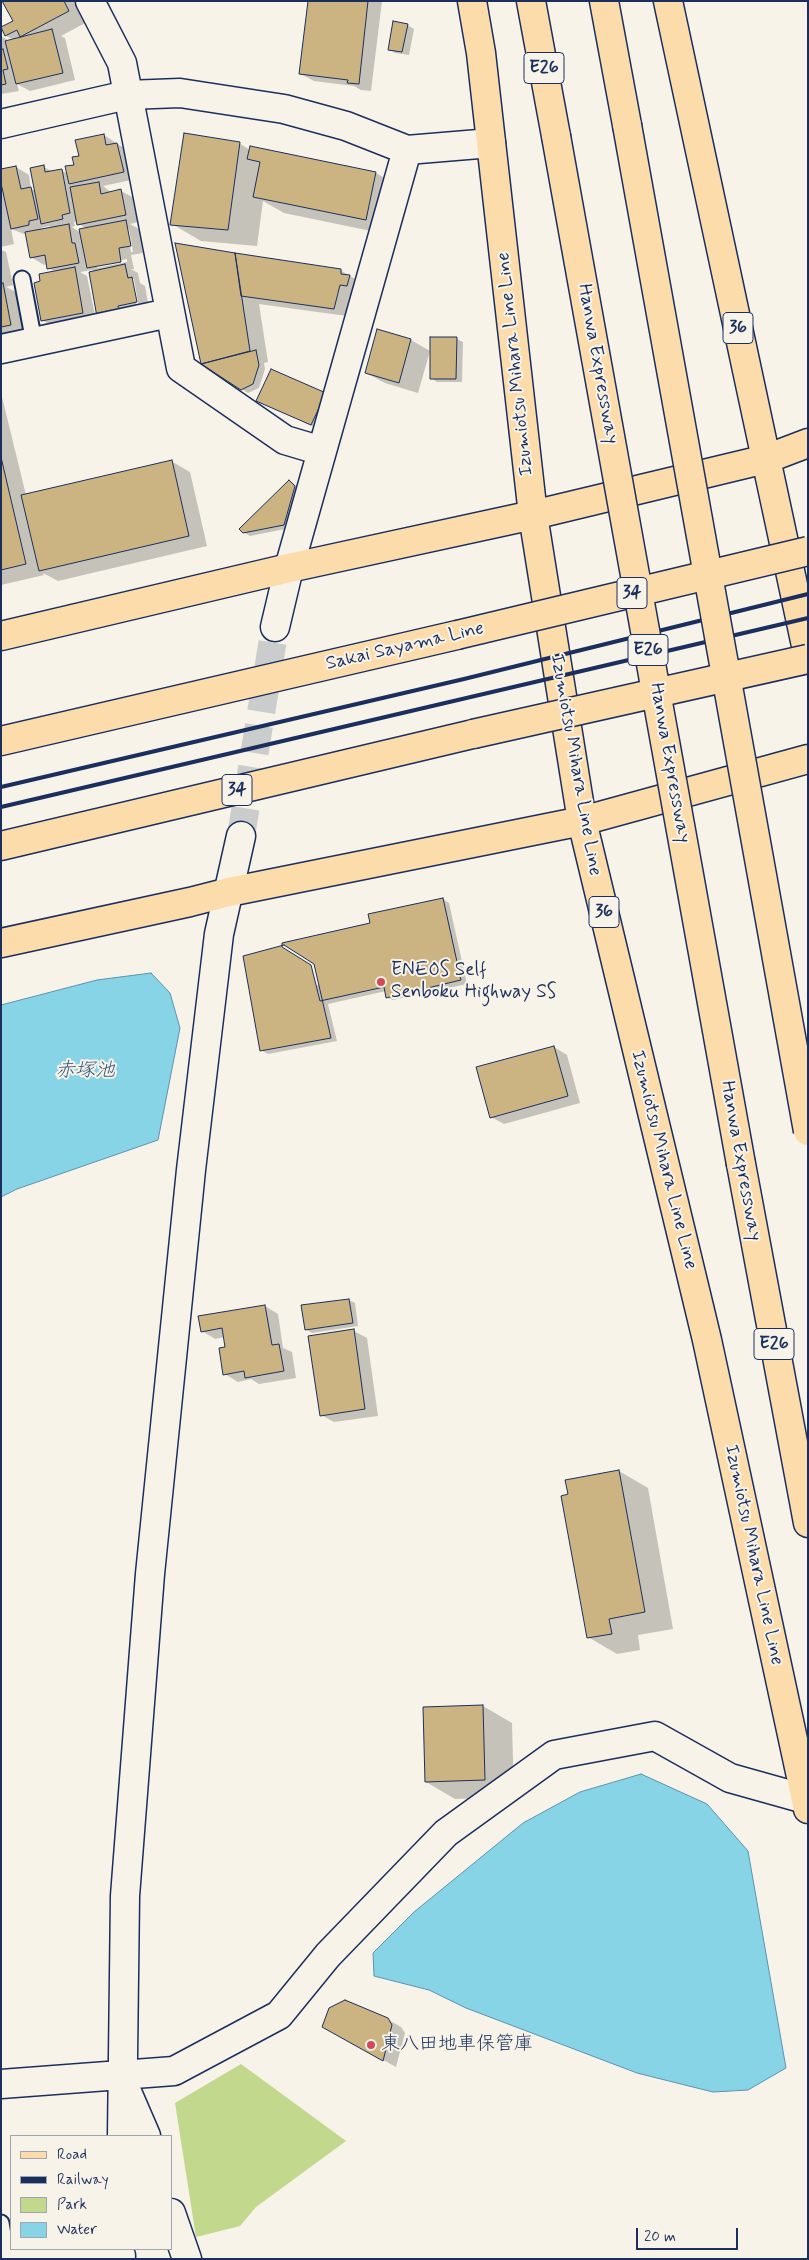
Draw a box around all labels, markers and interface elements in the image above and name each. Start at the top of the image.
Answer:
road number: E26 [524,52,564,84]
street label: Izumiotsu Mihara Line Line [493,251,539,477]
street label: Hanwa Expressway [572,282,622,446]
road number: 36 [723,312,753,343]
road number: 34 [617,578,647,608]
street label: Sakai Sayama Line [324,618,486,676]
road number: E26 [628,634,668,666]
street label: Izumiotsu Mihara Line Line [544,652,606,878]
street label: Hanwa Expressway [644,681,694,845]
road number: 34 [222,774,252,806]
road number: 36 [589,896,619,928]
place label: ENEOS Self Senboku Highway SS [391,960,556,1004]
marker: ENEOS Self Senboku Highway SS [375,976,387,988]
street label: Izumiotsu Mihara Line Line [625,1048,701,1272]
water label: 赤塚池 [55,1060,115,1084]
street label: Hanwa Expressway [715,1079,765,1243]
road number: E26 [754,1328,794,1360]
street label: Izumiotsu Mihara Line Line [718,1443,788,1667]
place label: 東八田地車保管庫 [381,2034,533,2056]
marker: 東八田地車保管庫 [365,2039,377,2051]
legend [10,2135,172,2250]
text: Road [57,2145,87,2165]
text: Railway [57,2170,109,2190]
text: Park [57,2195,87,2215]
scale bar [639,2218,742,2250]
text: Water [57,2220,97,2240]
text: 20 m [644,2227,676,2247]

